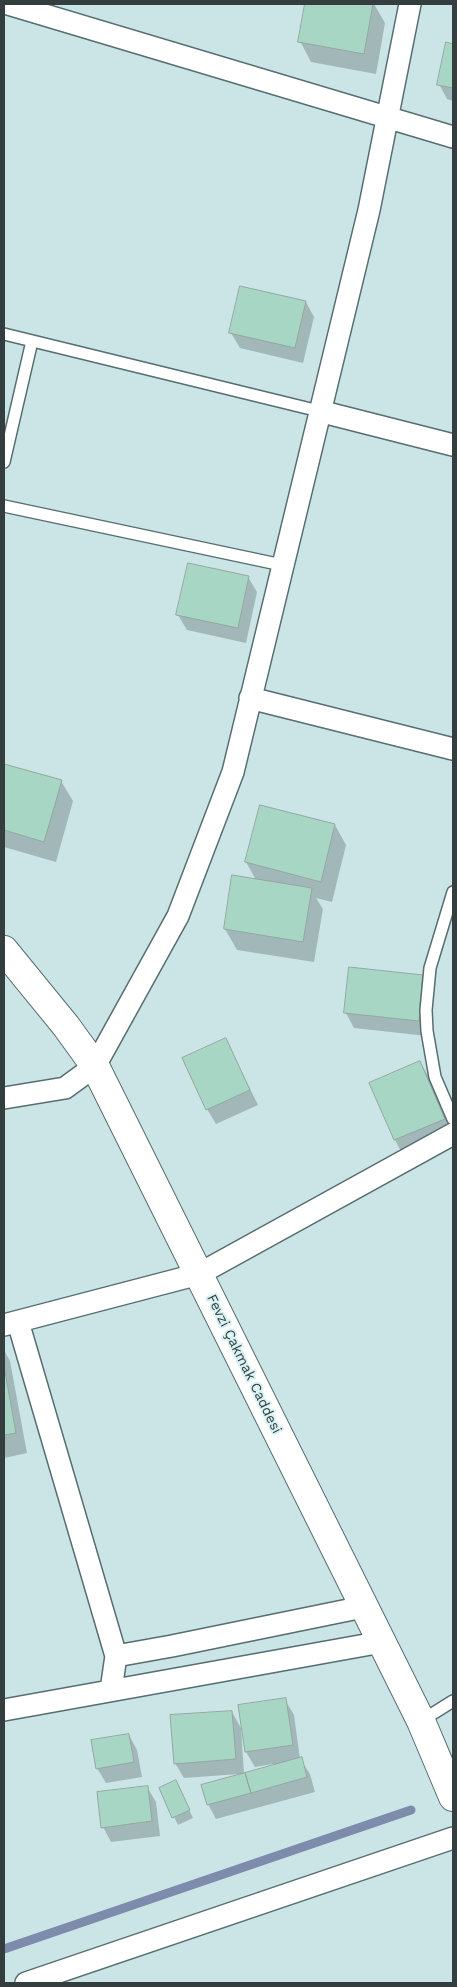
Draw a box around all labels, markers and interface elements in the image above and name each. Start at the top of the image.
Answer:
street label: Fevzi Çakmak Caddesi [203,1292,285,1436]

